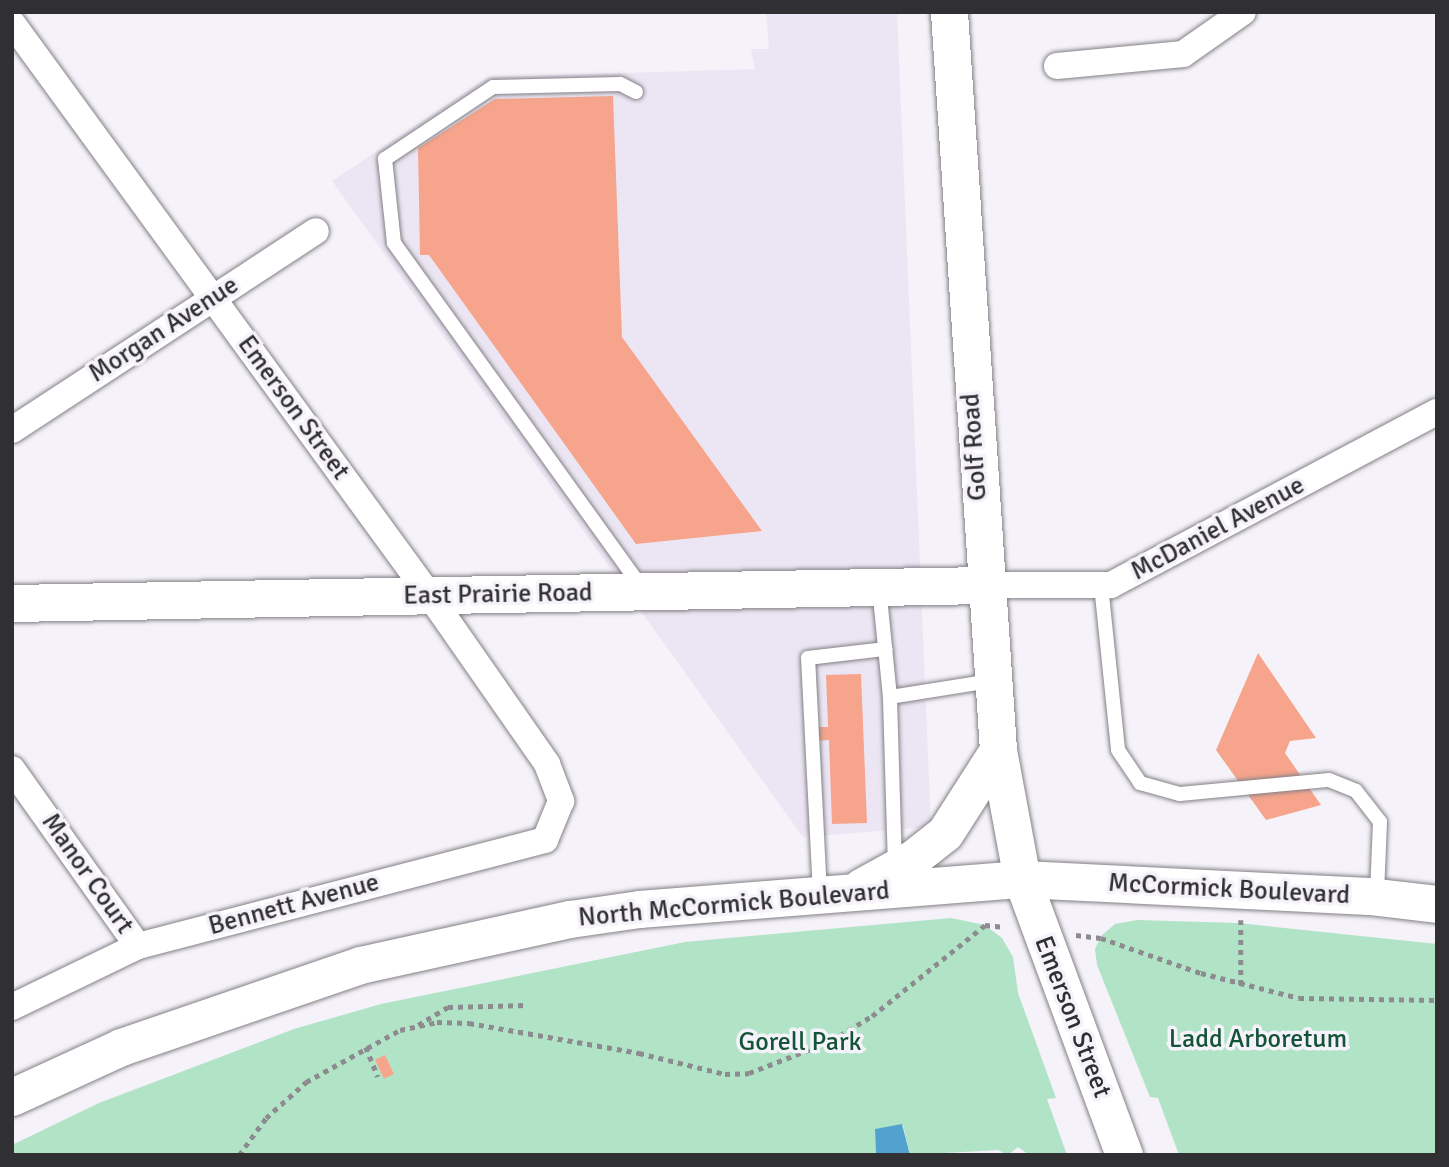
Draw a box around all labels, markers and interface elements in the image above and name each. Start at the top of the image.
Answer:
street label: Morgan Avenue [83,270,245,390]
street label: Emerson Street [230,330,356,486]
street label: Golf Road [956,392,994,502]
street label: McDaniel Avenue [1126,470,1310,588]
street label: East Prairie Road [403,578,593,612]
street label: Manor Court [34,808,140,940]
street label: Bennett Avenue [205,867,383,943]
street label: McCormick Boulevard [1107,868,1351,912]
street label: North McCormick Boulevard [577,876,891,934]
street label: Emerson Street [1027,932,1117,1102]
park label: Ladd Arboretum [1169,1024,1347,1056]
park label: Gorell Park [739,1027,861,1059]

